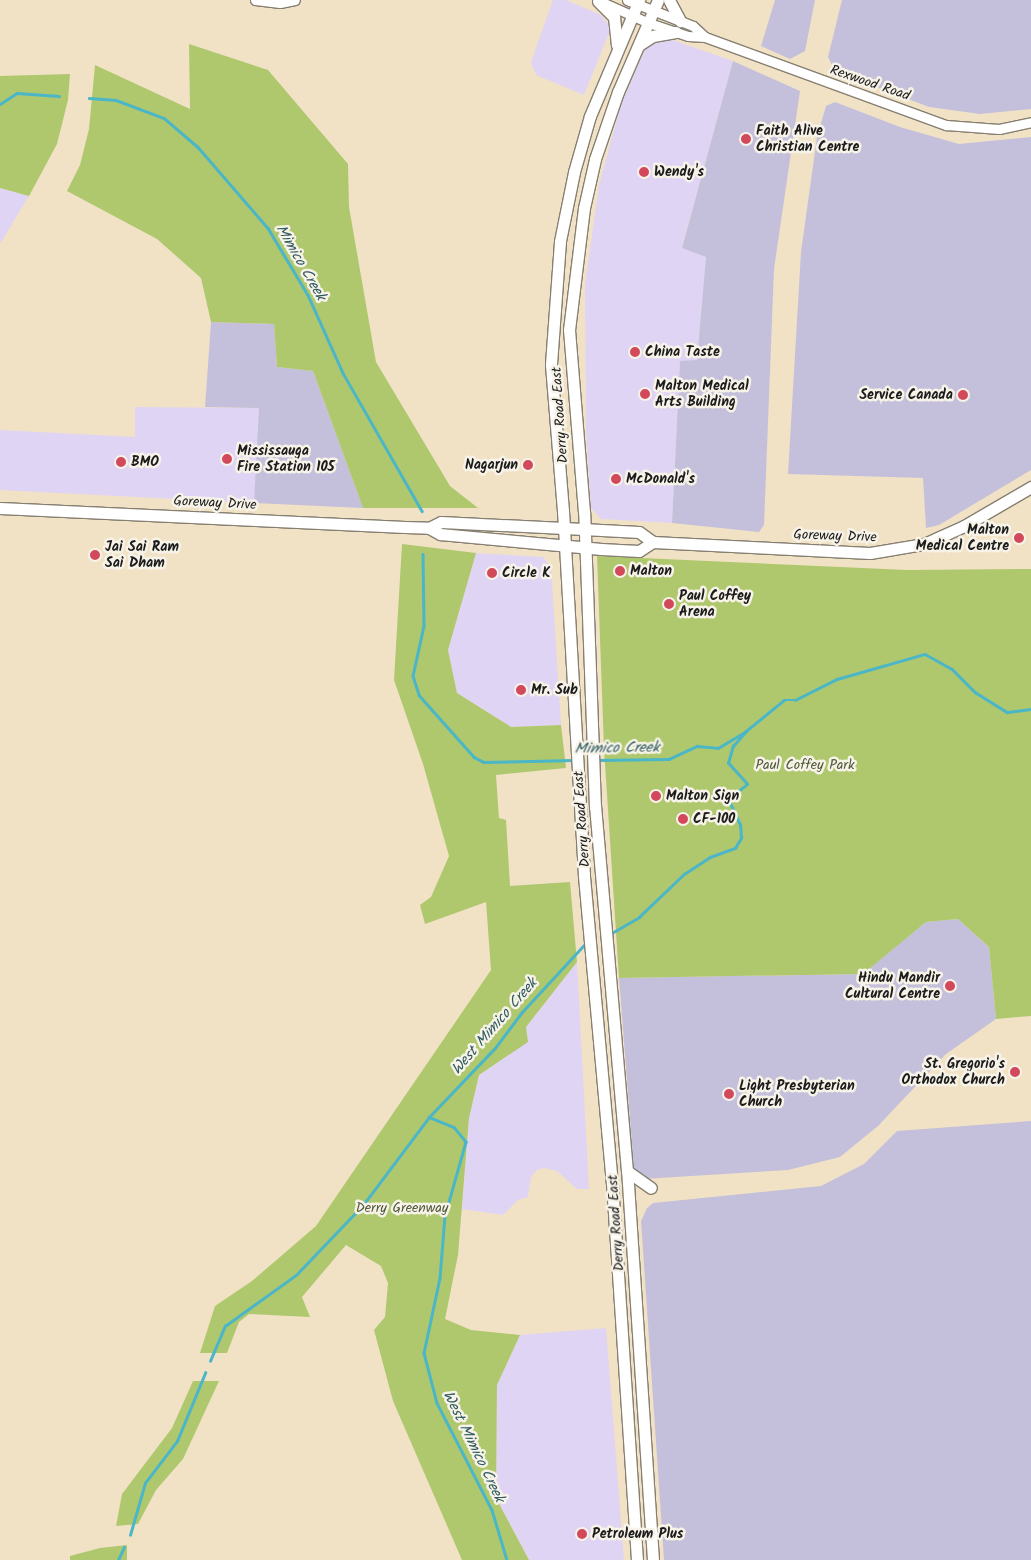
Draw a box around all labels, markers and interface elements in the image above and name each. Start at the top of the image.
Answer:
street label: Rexwood Road [828,62,912,104]
place label: Faith Alive Christian Centre [756,123,859,156]
marker: Faith Alive Christian Centre [740,133,752,145]
place label: Wendy's [654,164,704,180]
marker: Wendy's [638,166,650,178]
water label: Mimico Creek [271,222,329,304]
place label: China Taste [645,344,720,360]
marker: China Taste [629,346,641,358]
street label: Derry Road East [548,366,572,464]
place label: Malton Medical Arts Building [655,378,749,411]
place label: Service Canada [859,387,953,403]
marker: Malton Medical Arts Building [639,388,651,400]
marker: Service Canada [957,389,969,401]
place label: Mississauga Fire Station 105 [237,443,335,476]
marker: Mississauga Fire Station 105 [221,453,233,465]
place label: BMO [131,454,159,470]
marker: BMO [115,456,127,468]
place label: Nagarjun [465,457,518,473]
marker: Nagarjun [522,459,534,471]
place label: McDonald's [626,471,695,487]
marker: McDonald's [610,473,622,485]
street label: Goreway Drive [173,492,257,514]
place label: Malton Medical Centre [916,522,1009,554]
street label: Goreway Drive [793,526,877,546]
marker: Malton Medical Centre [1013,532,1025,544]
place label: Jai Sai Ram Sai Dham [105,539,179,572]
marker: Jai Sai Ram Sai Dham [89,549,101,561]
place label: Malton [630,563,672,579]
place label: Circle K [502,565,551,581]
marker: Malton [614,565,626,577]
marker: Circle K [486,567,498,579]
place label: Paul Coffey Arena [679,588,751,620]
marker: Paul Coffey Arena [663,598,675,610]
place label: Mr. Sub [531,682,578,698]
marker: Mr. Sub [515,684,527,696]
water label: Mimico Creek [574,739,660,759]
park label: Paul Coffey Park [755,757,855,773]
street label: Derry Road East [570,770,594,868]
place label: Malton Sign [666,788,739,804]
marker: Malton Sign [650,790,662,802]
place label: CF-100 [693,811,735,827]
marker: CF-100 [677,813,689,825]
place label: Hindu Mandir Cultural Centre [845,970,940,1002]
water label: West Mimico Creek [448,975,542,1079]
marker: Hindu Mandir Cultural Centre [944,980,956,992]
place label: St. Gregorio's Orthodox Church [902,1056,1005,1088]
marker: St. Gregorio's Orthodox Church [1009,1066,1021,1078]
place label: Light Presbyterian Church [739,1078,855,1110]
marker: Light Presbyterian Church [723,1088,735,1100]
street label: Derry Road East [604,1174,628,1272]
park label: Derry Greenway [356,1200,448,1216]
water label: West Mimico Creek [438,1388,508,1506]
place label: Petroleum Plus [592,1526,683,1542]
marker: Petroleum Plus [576,1528,588,1540]

